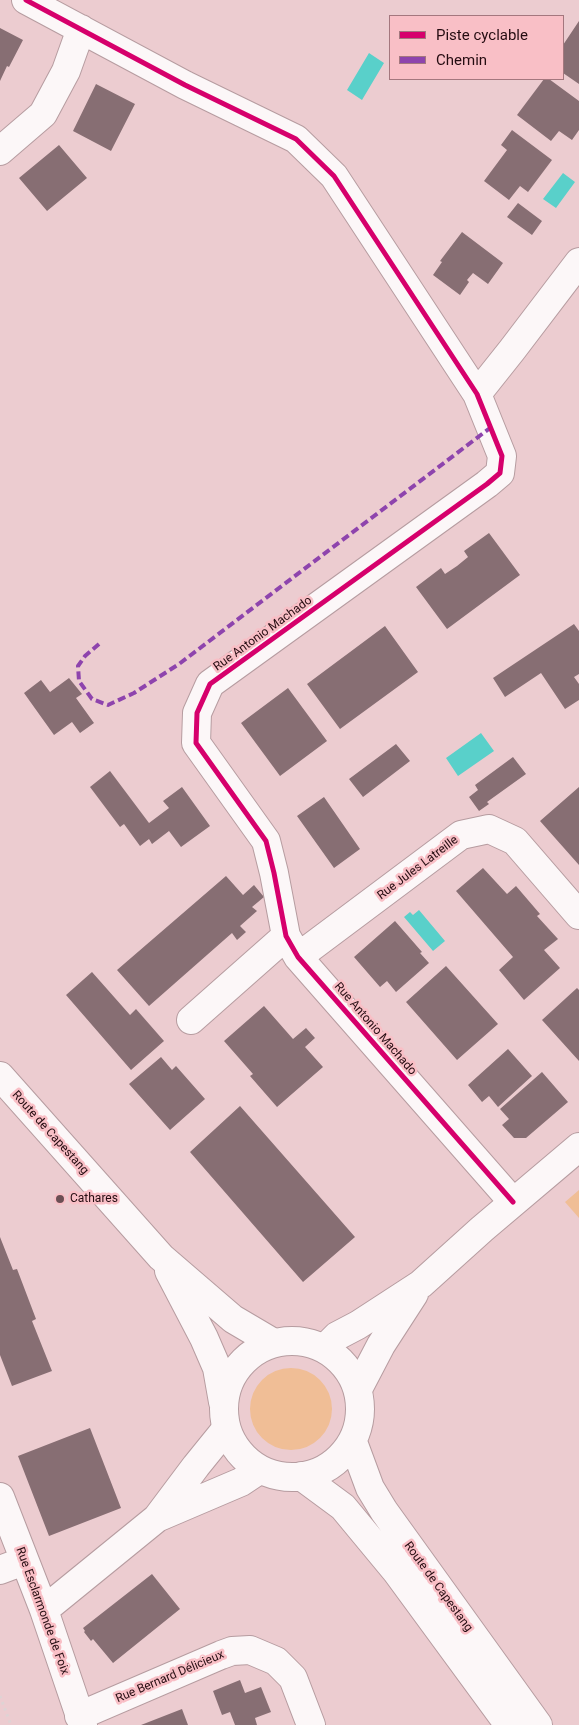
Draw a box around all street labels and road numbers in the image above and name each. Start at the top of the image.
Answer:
street label: Rue Antonio Machado [211,594,315,674]
street label: Rue Jules Latreille [375,833,461,903]
street label: Rue Antonio Machado [331,980,419,1078]
street label: Route de Capestang [9,1088,91,1178]
street label: Route de Capestang [401,1539,475,1635]
street label: Rue Esclarmonde de Foix [12,1545,72,1677]
street label: Rue Bernard Délicieux [114,1648,226,1706]

